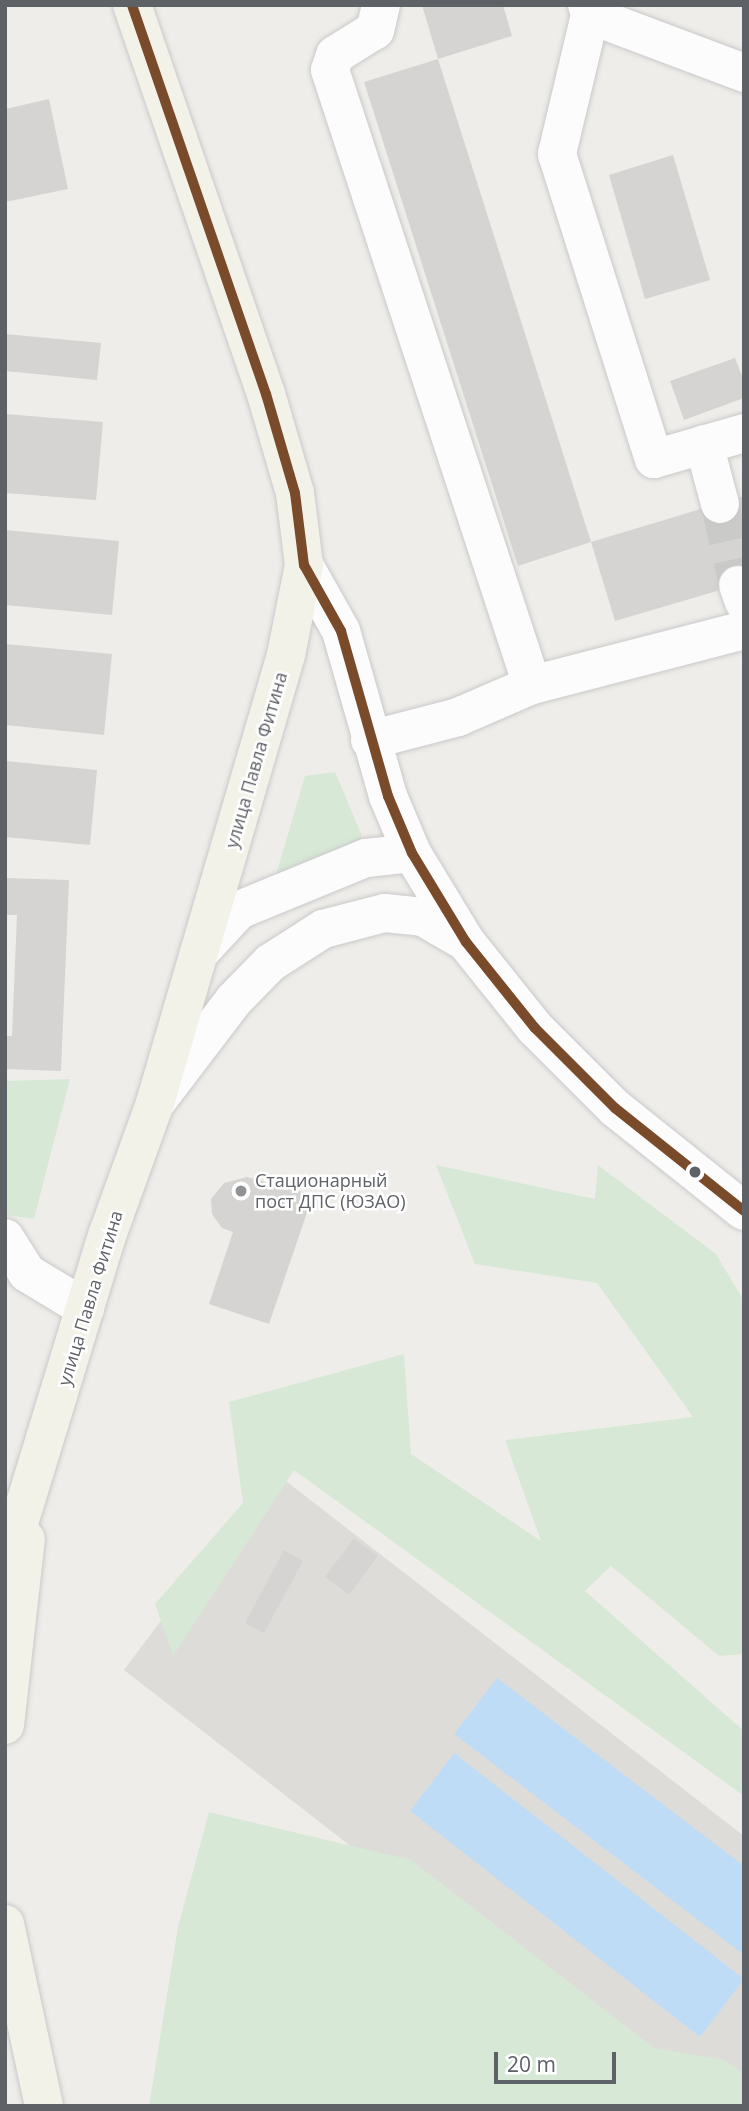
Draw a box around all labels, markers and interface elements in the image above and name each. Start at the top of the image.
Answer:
street label: улица Павла Фитина [221,669,291,851]
unlabelled marker [688,1165,702,1179]
place label: Стационарный пост ДПС (ЮЗАО) [255,1170,406,1212]
marker: Стационарный пост ДПС (ЮЗАО) [233,1183,249,1199]
street label: улица Павла Фитина [53,1208,127,1388]
scale bar [497,2038,620,2082]
text: 20 m [507,2050,556,2078]

